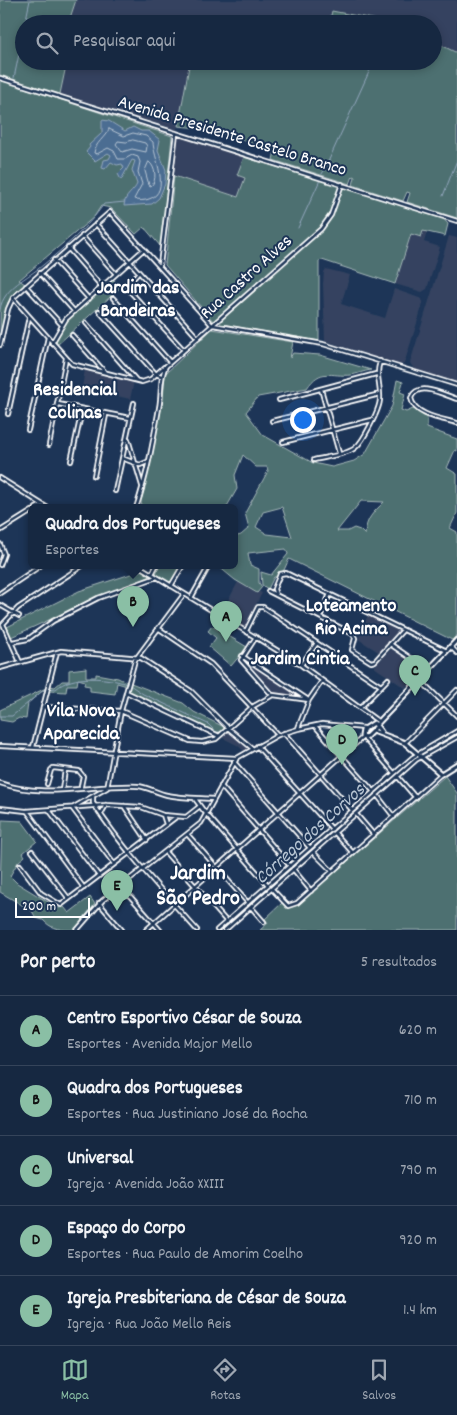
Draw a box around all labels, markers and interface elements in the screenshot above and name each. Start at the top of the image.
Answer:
search box [15,15,442,70]
icon: search [33,29,61,57]
text: Pesquisar aqui [73,29,175,56]
street label: Avenida Presidente Castelo Branco [115,90,349,184]
street label: Rua Castro Alves [195,230,299,326]
district label: Jardim das Bandeiras [97,275,179,326]
district label: Residencial Colinas [33,377,117,428]
your location [290,407,316,433]
popup [28,504,238,569]
text: Quadra dos Portugueses [45,512,221,539]
text: Esportes [45,539,99,562]
pin: B [117,586,149,627]
district label: Loteamento Rio Acima [306,593,396,644]
pin: A [210,601,242,642]
district label: Jardim Cintia [251,646,350,674]
pin: C [399,655,431,696]
district label: Vila Nova Aparecida [43,698,120,749]
pin: D [326,724,358,765]
water label: Córrego dos Corvos [250,777,373,892]
district label: Jardim São Pedro [156,859,240,915]
pin: E [101,870,133,911]
scale bar [15,895,90,918]
text: 200 m [22,897,56,917]
text: Por perto [20,948,95,978]
text: 5 resultados [361,951,437,974]
text: Centro Esportivo César de Souza [67,1006,301,1033]
text: A [32,1019,40,1042]
text: 620 m [399,1019,437,1042]
text: Esportes · Avenida Major Mello [67,1033,253,1056]
text: Quadra dos Portugueses [67,1076,243,1103]
text: B [32,1089,40,1112]
text: 710 m [404,1089,437,1112]
text: Esportes · Rua Justiniano José da Rocha [67,1103,307,1126]
text: Universal [67,1146,133,1173]
text: C [32,1159,40,1182]
text: 790 m [400,1159,437,1182]
text: Igreja · Avenida João XXIII [67,1173,224,1196]
text: Espaço do Corpo [67,1216,186,1243]
text: D [32,1229,40,1252]
text: 920 m [399,1229,437,1252]
text: Esportes · Rua Paulo de Amorim Coelho [67,1243,303,1266]
text: Igreja Presbiteriana de César de Souza [67,1286,346,1313]
text: E [32,1299,40,1322]
text: 1.4 km [403,1299,437,1322]
text: Igreja · Rua João Mello Reis [67,1313,232,1336]
tab: Mapa [61,1356,89,1406]
tab: Rotas [210,1356,241,1406]
tab: Salvos [362,1356,396,1406]

